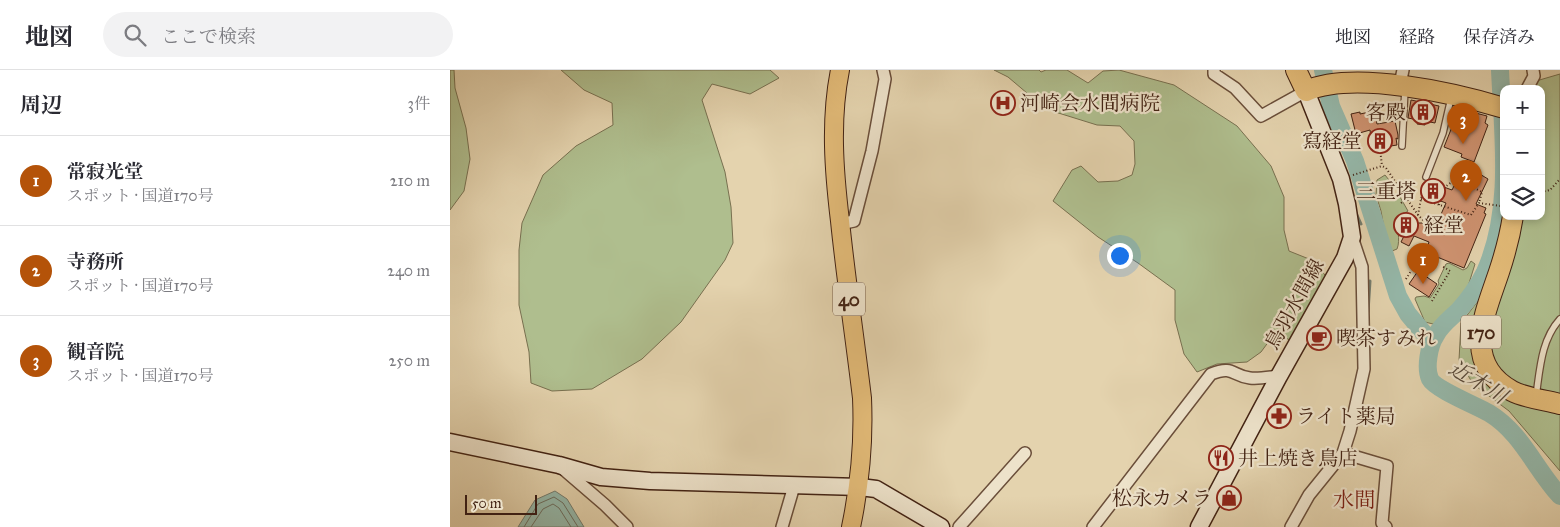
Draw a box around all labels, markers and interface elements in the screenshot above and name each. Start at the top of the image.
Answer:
search box [103,12,453,57]
icon: search [121,21,149,49]
text: 地図 [25,22,73,52]
text: ここで検索 [161,25,256,48]
text: 地図 [1335,26,1371,48]
text: 経路 [1399,26,1435,48]
text: 保存済み [1463,26,1535,48]
map controls [1500,85,1545,220]
button: + [1500,85,1545,130]
hospital icon: 河崎会水間病院 [990,90,1016,116]
place label: 河崎会水間病院 [1020,91,1160,115]
text: 周辺 [20,92,62,118]
text: 3件 [408,94,430,113]
building icon: 客殿 [1410,99,1436,125]
place label: 客殿 [1366,100,1406,124]
pin: 3 [1447,103,1479,144]
building icon: 寫経堂 [1367,128,1393,154]
place label: 寫経堂 [1302,129,1362,153]
button: − [1500,130,1545,175]
text: 常寂光堂 [67,160,143,183]
pin: 2 [1450,160,1482,201]
text: 1 [33,171,39,190]
text: 210 m [390,171,430,190]
button: layers [1500,175,1545,220]
building icon: 三重塔 [1420,178,1446,204]
place label: 三重塔 [1356,179,1416,203]
text: スポット · 国道170号 [67,186,214,205]
building icon: 経堂 [1393,212,1419,238]
place label: 経堂 [1424,213,1464,237]
your location [1107,243,1133,269]
pin: 1 [1407,243,1439,284]
text: 寺務所 [67,250,124,273]
street label: 鳥羽水間線 [1259,254,1329,354]
text: 2 [32,261,40,280]
text: 240 m [387,261,430,280]
text: スポット · 国道170号 [67,276,214,295]
road number: 40 [833,282,865,315]
road number: 170 [1461,316,1501,348]
cafe icon: 喫茶すみれ [1306,325,1332,351]
place label: 喫茶すみれ [1336,326,1436,350]
text: 観音院 [67,340,124,363]
text: 3 [33,351,39,370]
text: 250 m [389,351,430,370]
water label: 近木川 [1444,355,1513,410]
text: スポット · 国道170号 [67,366,214,385]
pharmacy icon: ライト薬局 [1266,403,1292,429]
place label: ライト薬局 [1296,404,1395,428]
restaurant icon: 井上焼き鳥店 [1208,445,1234,471]
place label: 井上焼き鳥店 [1238,446,1358,470]
shop icon: 松永カメラ [1216,485,1242,511]
place label: 松永カメラ [1112,486,1212,510]
district label: 水間 [1333,487,1375,513]
scale bar [465,492,538,515]
text: 50 m [472,495,501,512]

